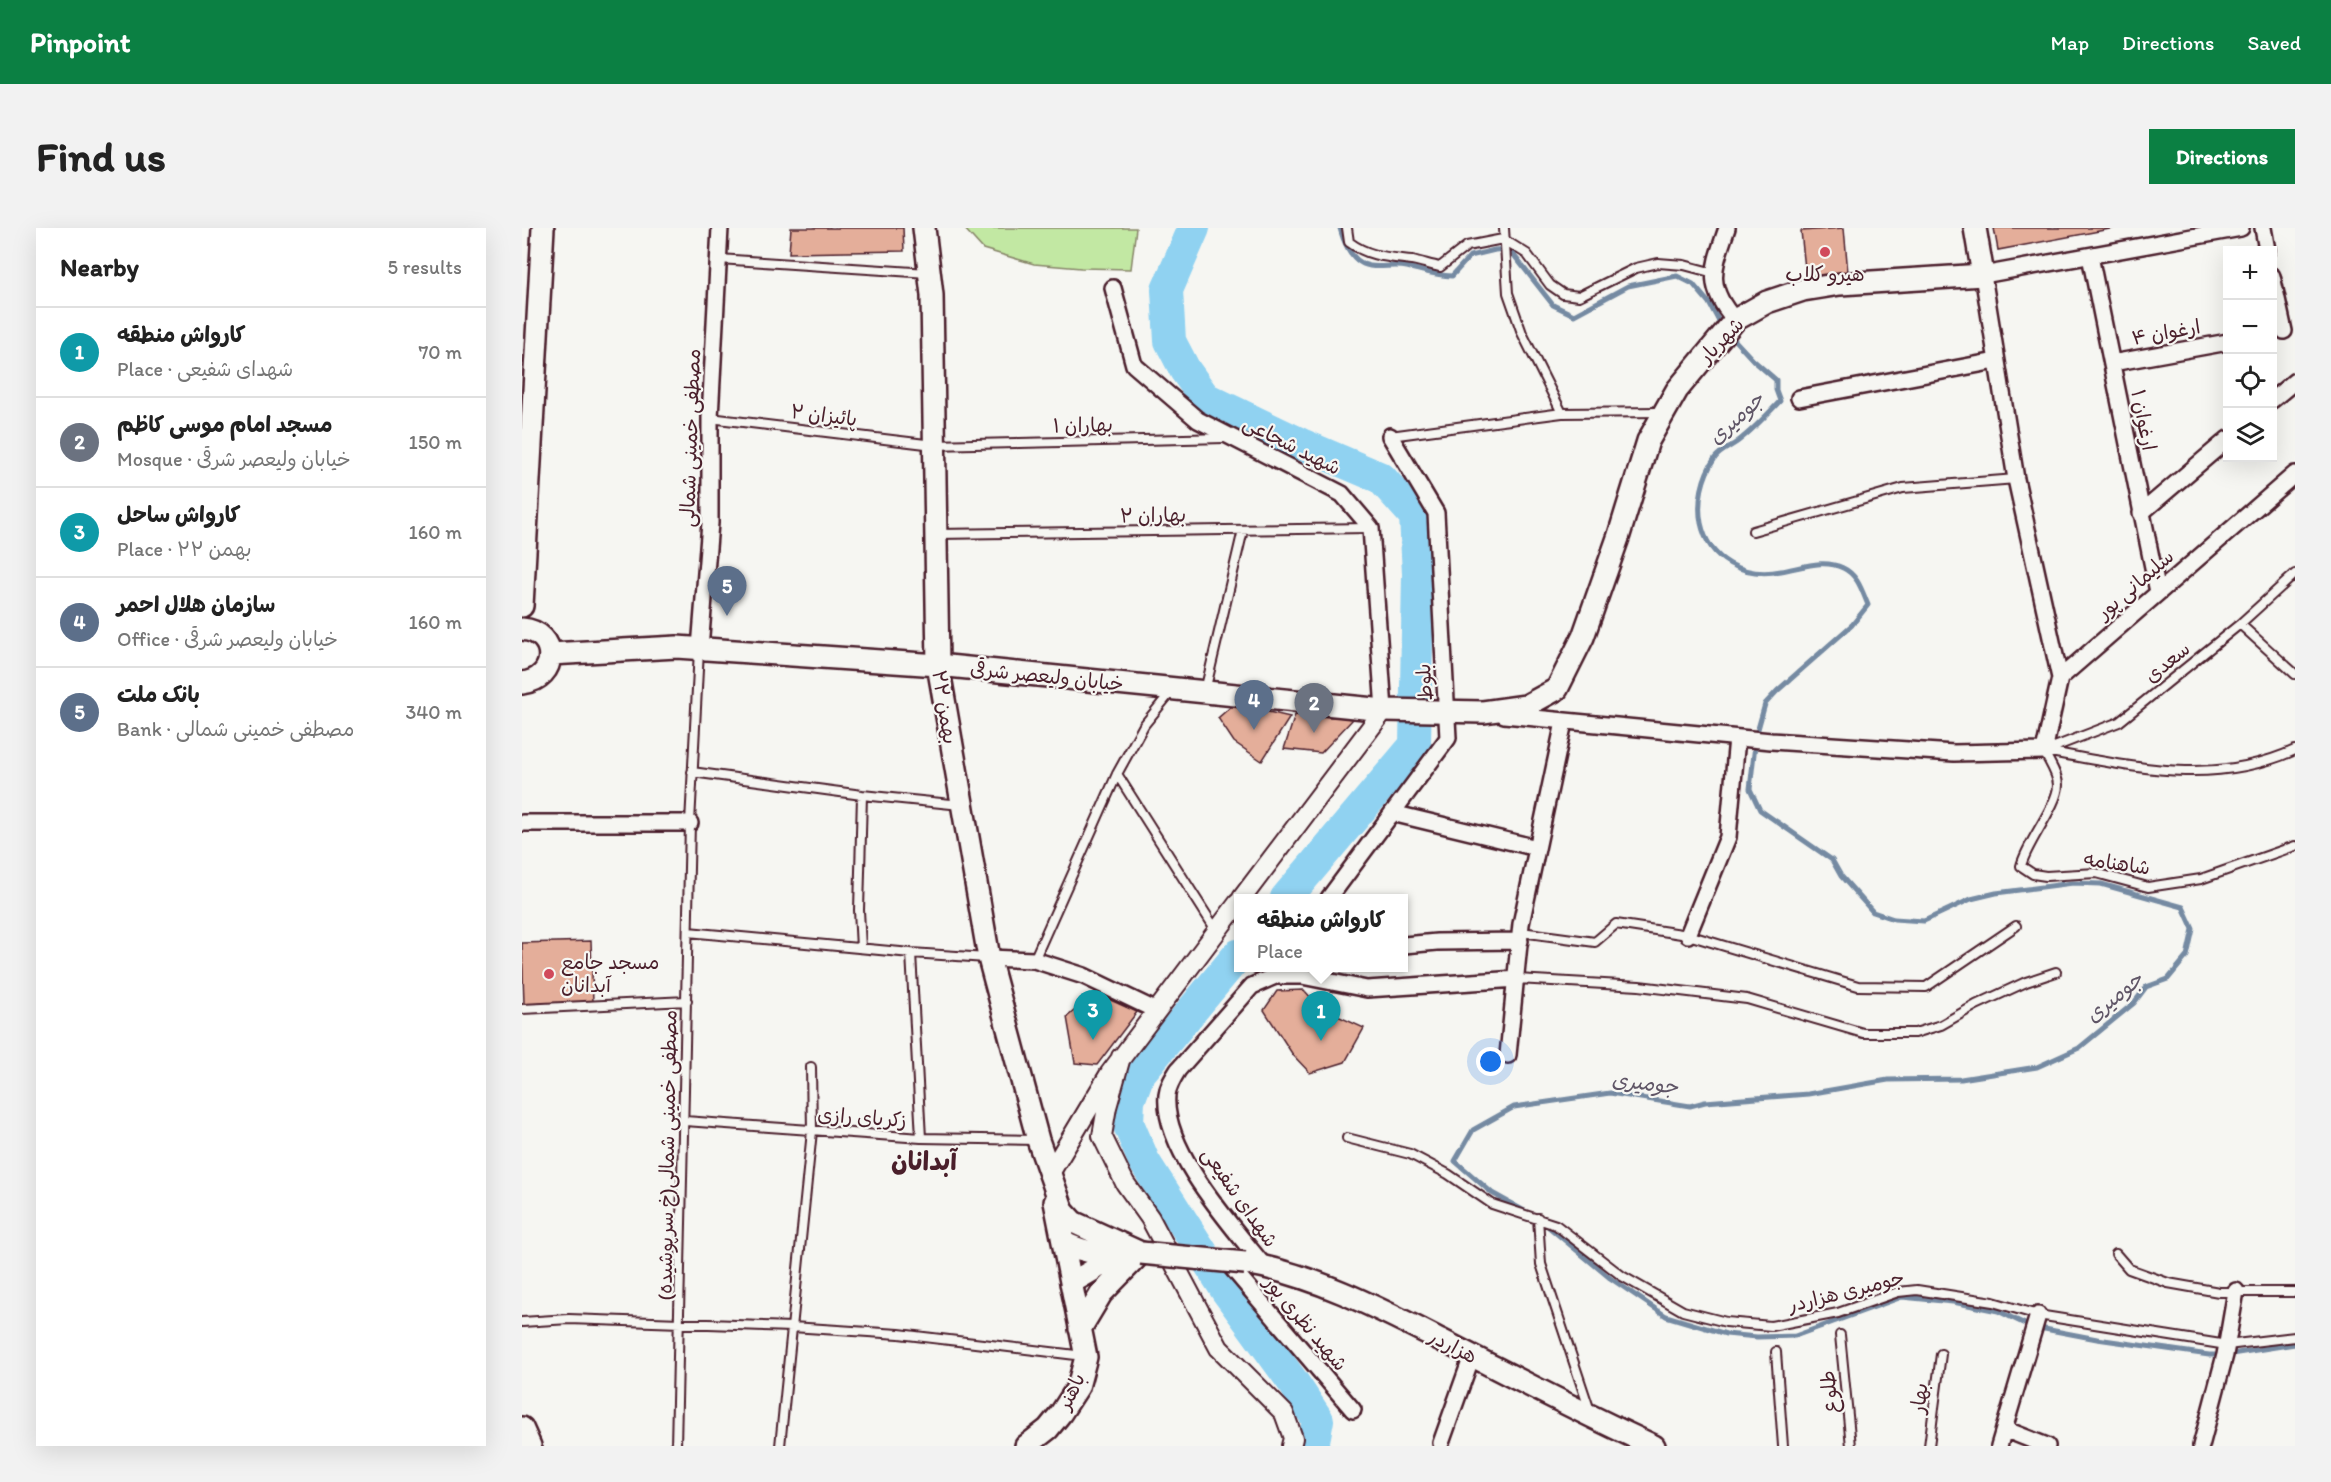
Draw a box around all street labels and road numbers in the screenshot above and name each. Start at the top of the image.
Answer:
street label: شهریار [1692,312,1749,369]
street label: ارغوان ۴ [2130,314,2202,350]
street label: مصطفی خمینی شمالی [675,348,706,528]
street label: ارغوان ۱ [2126,387,2162,453]
street label: پائیزان ۲ [789,399,859,432]
street label: شهید شجاعی [1239,410,1345,481]
street label: بهاران ۱ [1053,412,1113,438]
street label: بهاران ۲ [1120,502,1186,528]
street label: سلیمانی پور [2090,544,2179,626]
street label: سعدی [2139,636,2195,688]
street label: خیابان ولیعصر شرقی [969,655,1125,696]
street label: بلوط [1411,663,1439,701]
street label: ۲۲ بهمن [927,668,963,746]
street label: شاهنامه [2082,846,2152,880]
street label: مصطفی خمینی شمالی(خ سرپوشیده) [652,1009,684,1301]
street label: زکریای رازی [817,1102,907,1132]
street label: شهدای شفیعی [1196,1142,1283,1252]
street label: جومیری هزاردر [1784,1265,1907,1317]
street label: شهید نظری پور [1257,1269,1353,1376]
street label: هزاردر [1424,1323,1481,1368]
street label: باهنر [1051,1369,1090,1415]
street label: طلوع [1815,1369,1845,1414]
street label: بهار [1905,1381,1933,1417]

